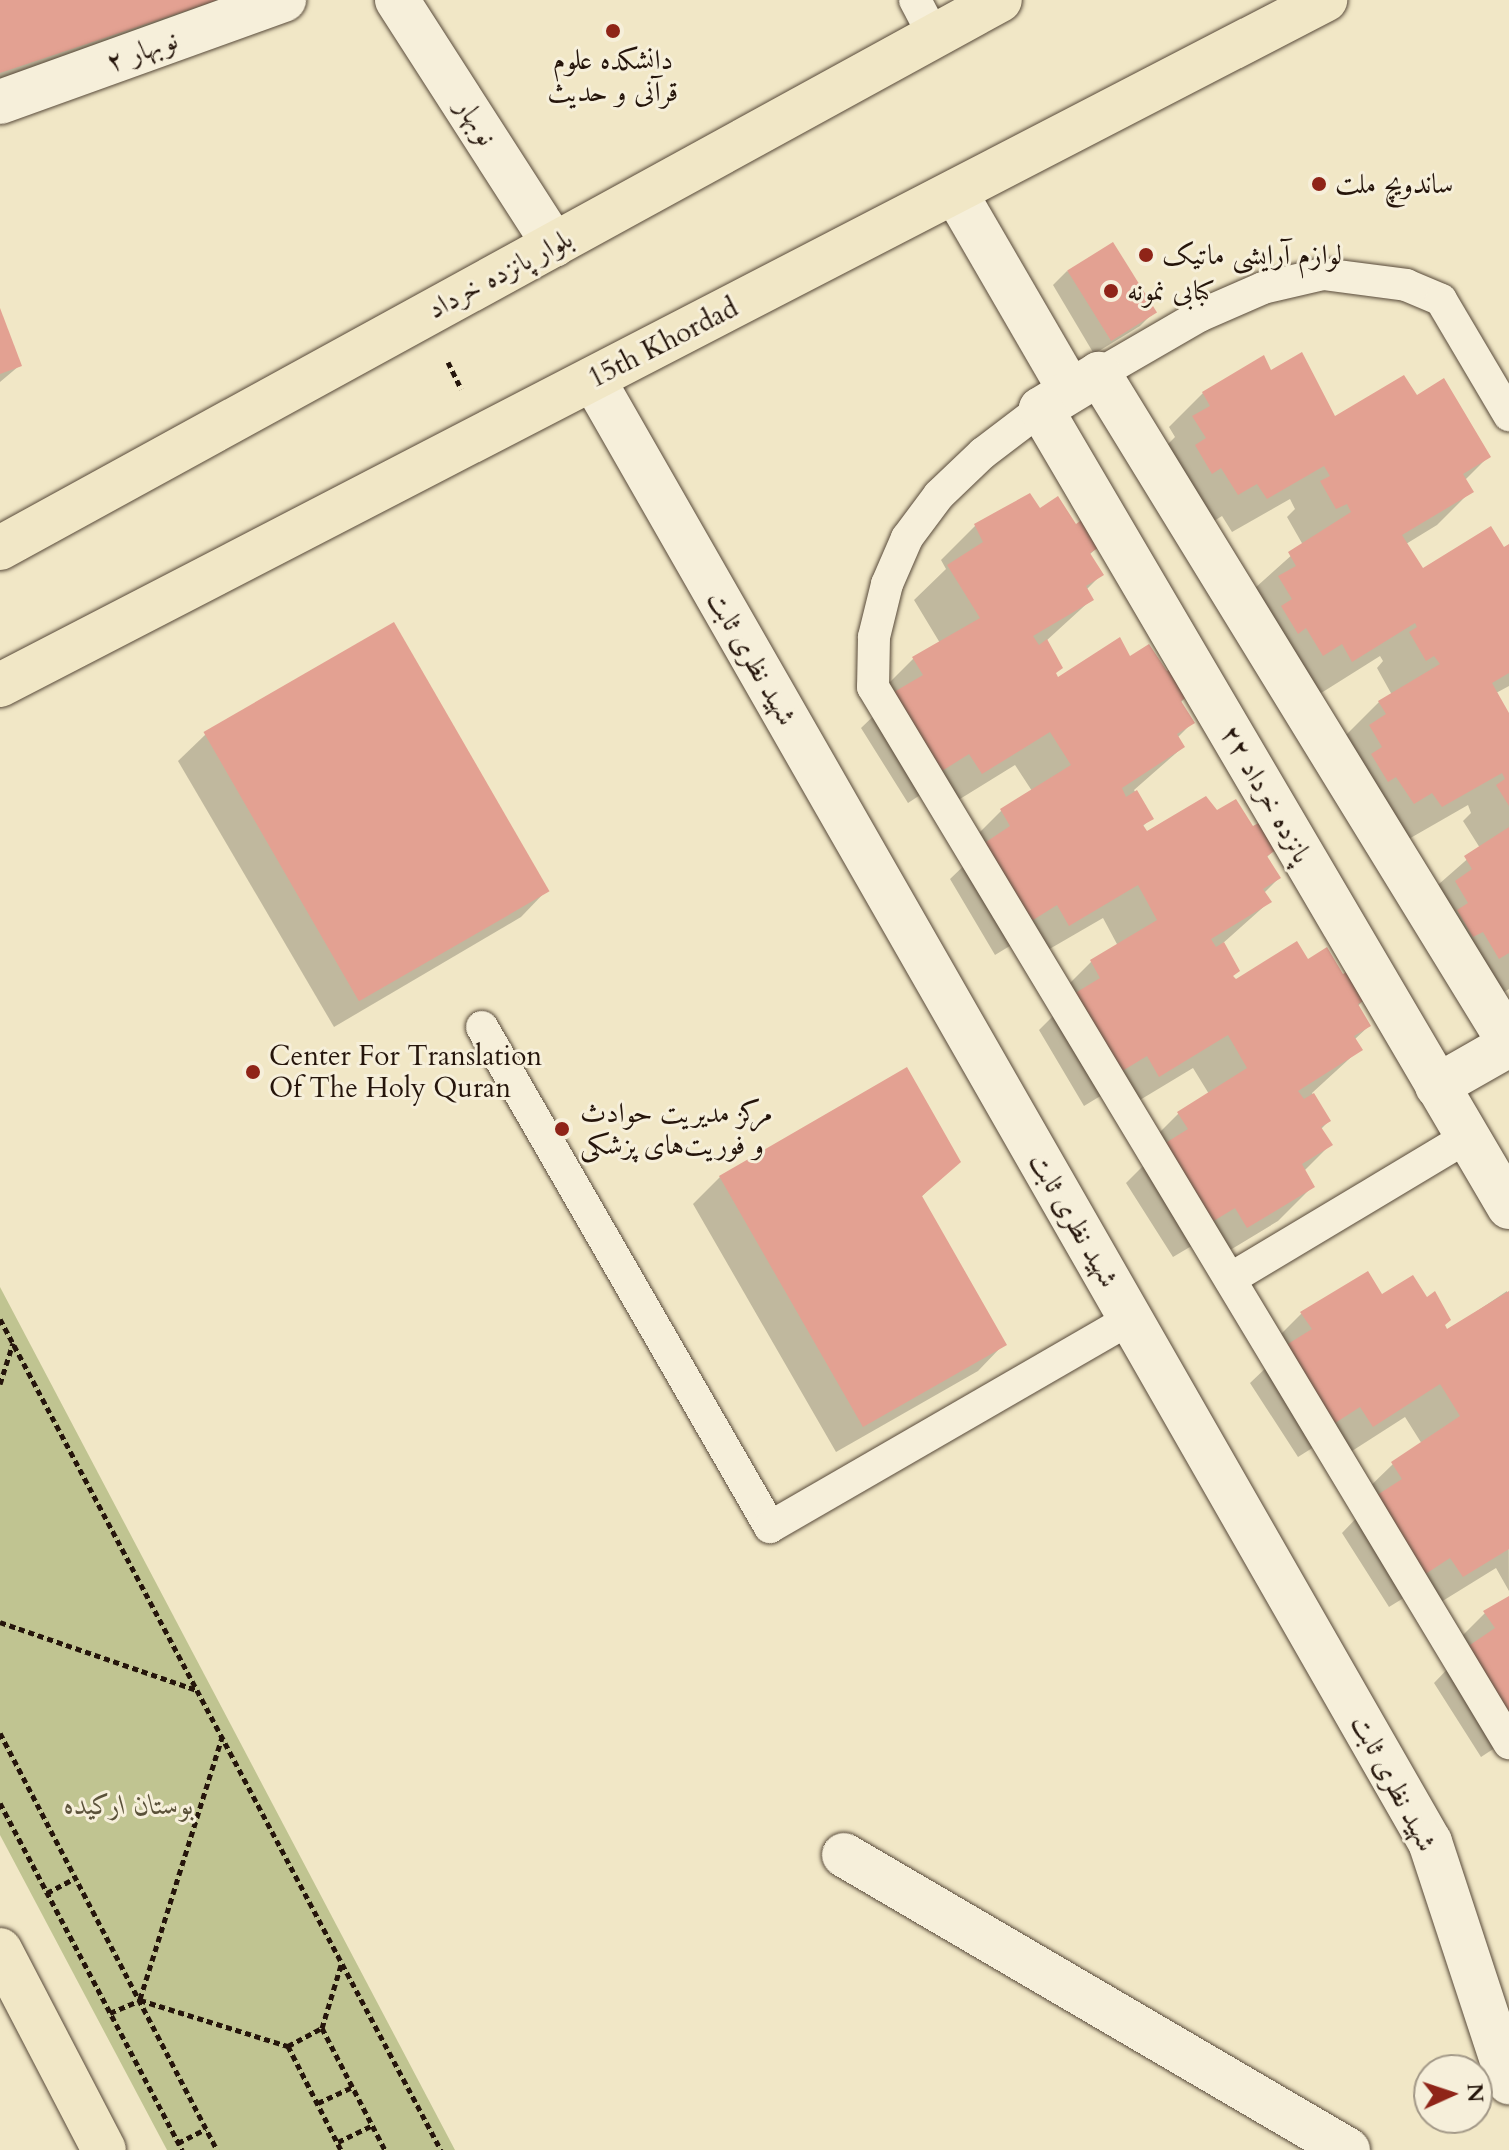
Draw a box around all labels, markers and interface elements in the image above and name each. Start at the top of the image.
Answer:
marker: دانشکده علوم قرآنی و حدیث [604,22,622,40]
street label: نوبهار ۲ [102,23,182,79]
place label: دانشکده علوم قرآنی و حدیث [548,43,678,109]
street label: نوبهار [448,92,504,152]
place label: ساندویچ ملت [1335,167,1454,201]
marker: ساندویچ ملت [1310,175,1328,193]
street label: بلوار پانزده خرداد [422,222,578,326]
place label: لوازم آرایشی ماتیک [1162,238,1342,272]
marker: لوازم آرایشی ماتیک [1137,246,1155,264]
place label: کبابی نمونه [1127,274,1215,308]
marker: کبابی نمونه [1102,282,1120,300]
street label: 15th Khordad [582,291,744,395]
street label: شهید نظری ثابت [700,585,804,731]
street label: پانزده خرداد ۲۲ [1213,719,1319,869]
place label: Center For Translation Of The Holy Quran [269,1039,542,1105]
marker: Center For Translation Of The Holy Quran [244,1063,262,1081]
place label: مرکز مدیریت حوادث و فوریت‌های پزشکی [580,1096,773,1162]
marker: مرکز مدیریت حوادث و فوریت‌های پزشکی [551,1118,573,1140]
street label: شهید نظری ثابت [1022,1147,1126,1293]
street label: شهید نظری ثابت [1344,1709,1444,1857]
park label: بوستان ارکیده [64,1788,194,1822]
north arrow [1413,2054,1493,2134]
text: N [1459,2083,1490,2103]

